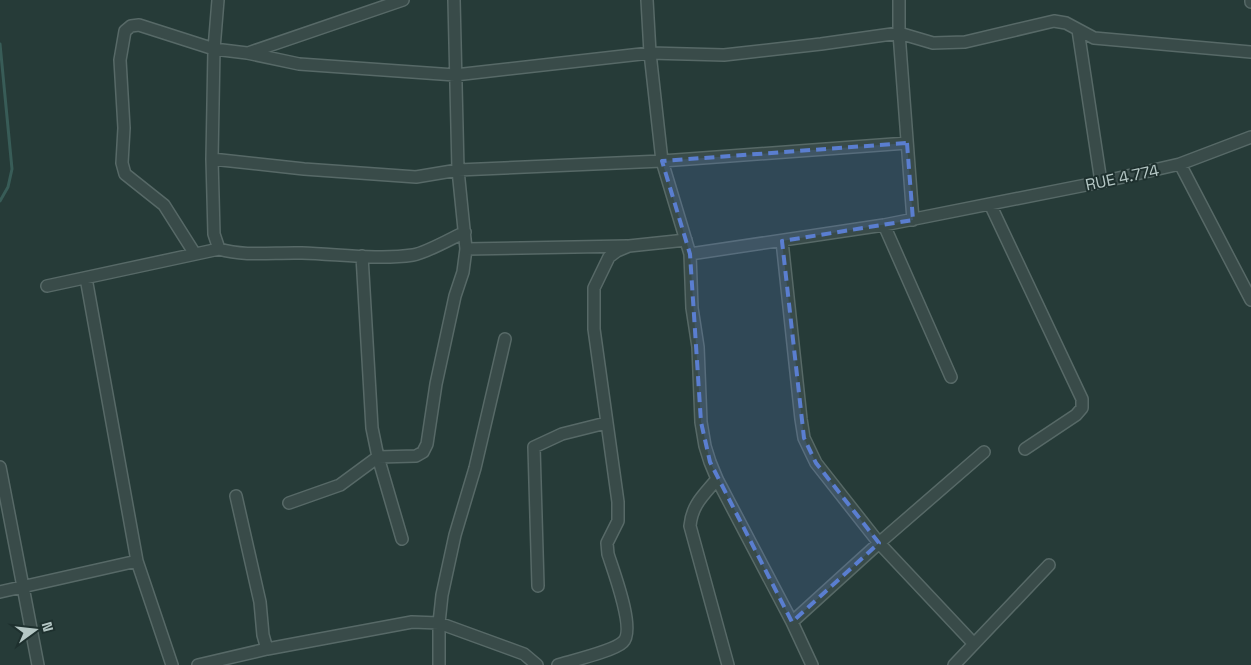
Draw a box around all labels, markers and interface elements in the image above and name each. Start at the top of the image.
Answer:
street label: RUE 4.774 [1084,159,1161,196]
north arrow [10,605,60,655]
text: N [38,620,57,634]

